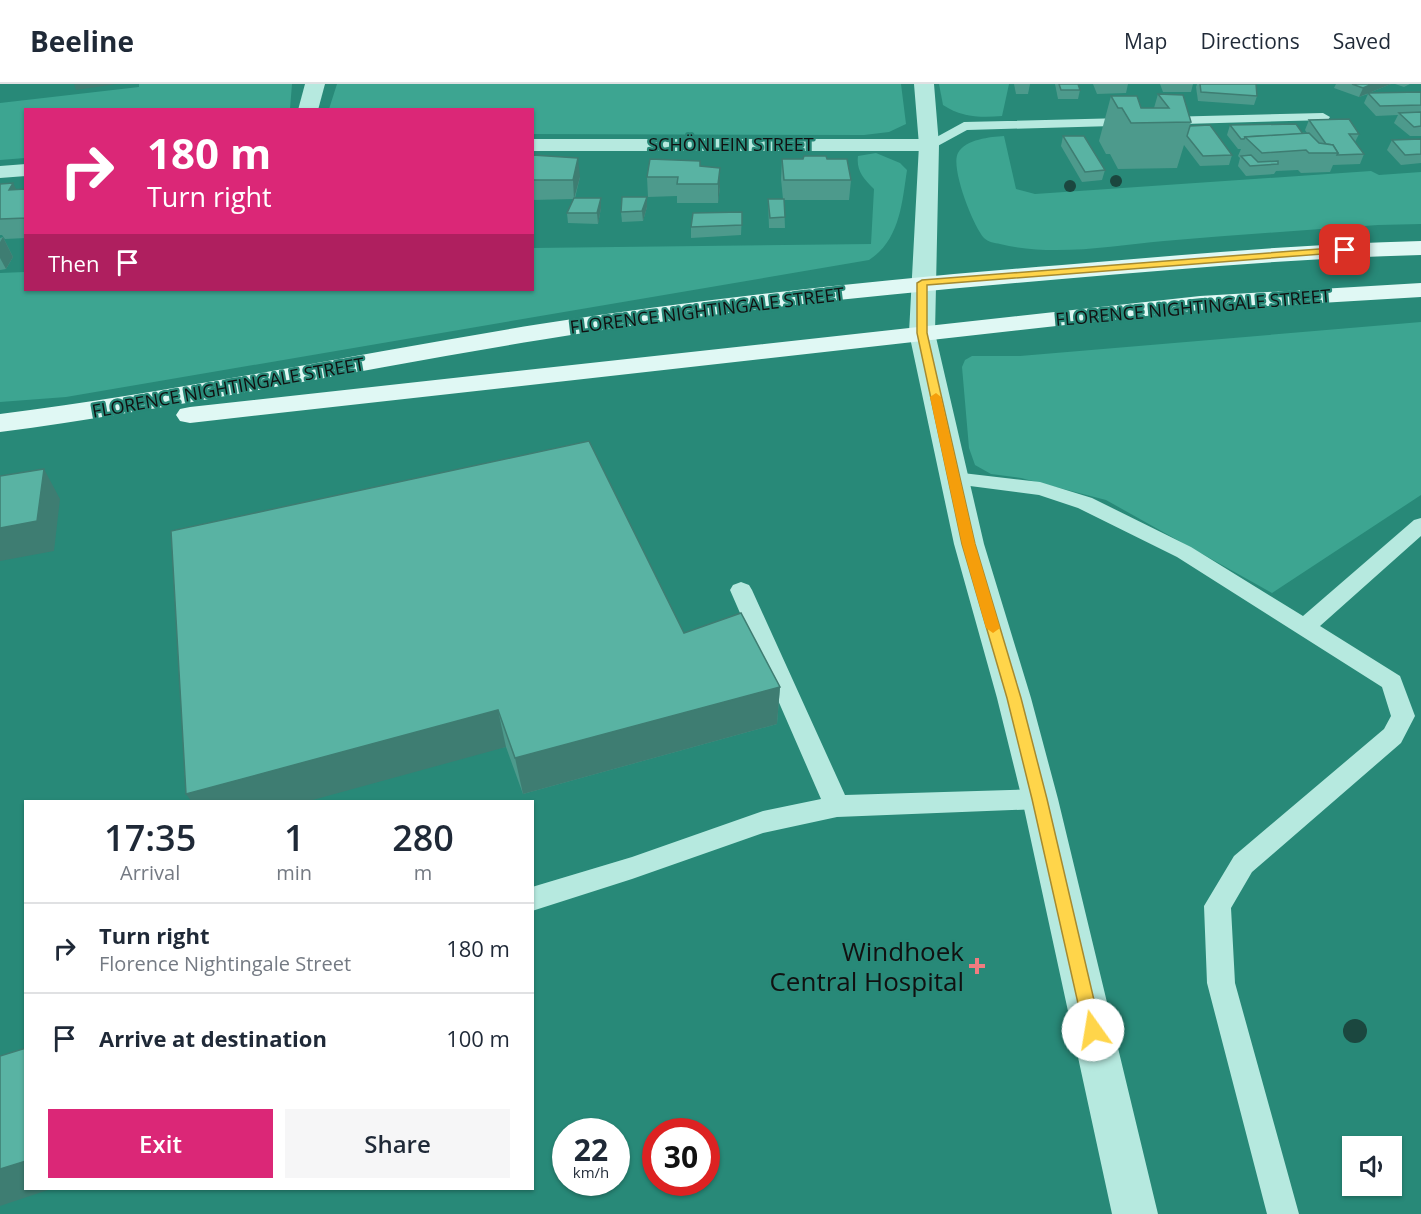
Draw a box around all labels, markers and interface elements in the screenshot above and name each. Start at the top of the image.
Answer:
text: Beeline [30,22,134,60]
text: Map [1124,27,1167,55]
text: Directions [1200,27,1300,55]
text: Saved [1333,27,1391,55]
text: 180 m [147,124,271,181]
icon: right [48,132,126,210]
street label: SCHÖNLEIN STREET [648,132,814,156]
text: Turn right [147,178,272,215]
pin [1319,224,1370,275]
icon: arrive [1328,233,1361,266]
icon: arrive [111,246,144,279]
text: Then [48,248,99,278]
street label: FLORENCE NIGHTINGALE STREET [568,281,846,339]
street label: FLORENCE NIGHTINGALE STREET [1054,283,1332,331]
street label: FLORENCE NIGHTINGALE STREET [90,351,366,423]
text: 17:35 [104,813,196,862]
text: 1 [284,813,305,862]
text: 280 [392,813,454,862]
text: Arrival [120,859,180,886]
text: min [276,859,312,886]
text: m [414,859,432,886]
text: Turn right [99,920,210,950]
icon: right [48,932,81,965]
text: 180 m [446,933,510,963]
place label: Windhoek Central Hospital [769,933,964,999]
text: Florence Nightingale Street [99,950,351,977]
marker: Windhoek Central Hospital [968,957,986,975]
position arrow [1061,998,1125,1062]
icon: arrive [48,1022,81,1055]
text: Arrive at destination [99,1023,327,1053]
text: 100 m [446,1023,510,1053]
button: Exit [48,1109,273,1178]
button: Share [285,1109,510,1178]
speed limit sign: 30 [642,1118,720,1196]
text: 22 [574,1129,608,1170]
map controls [1342,1136,1402,1196]
button: sound [1342,1136,1402,1196]
text: km/h [573,1162,609,1182]

